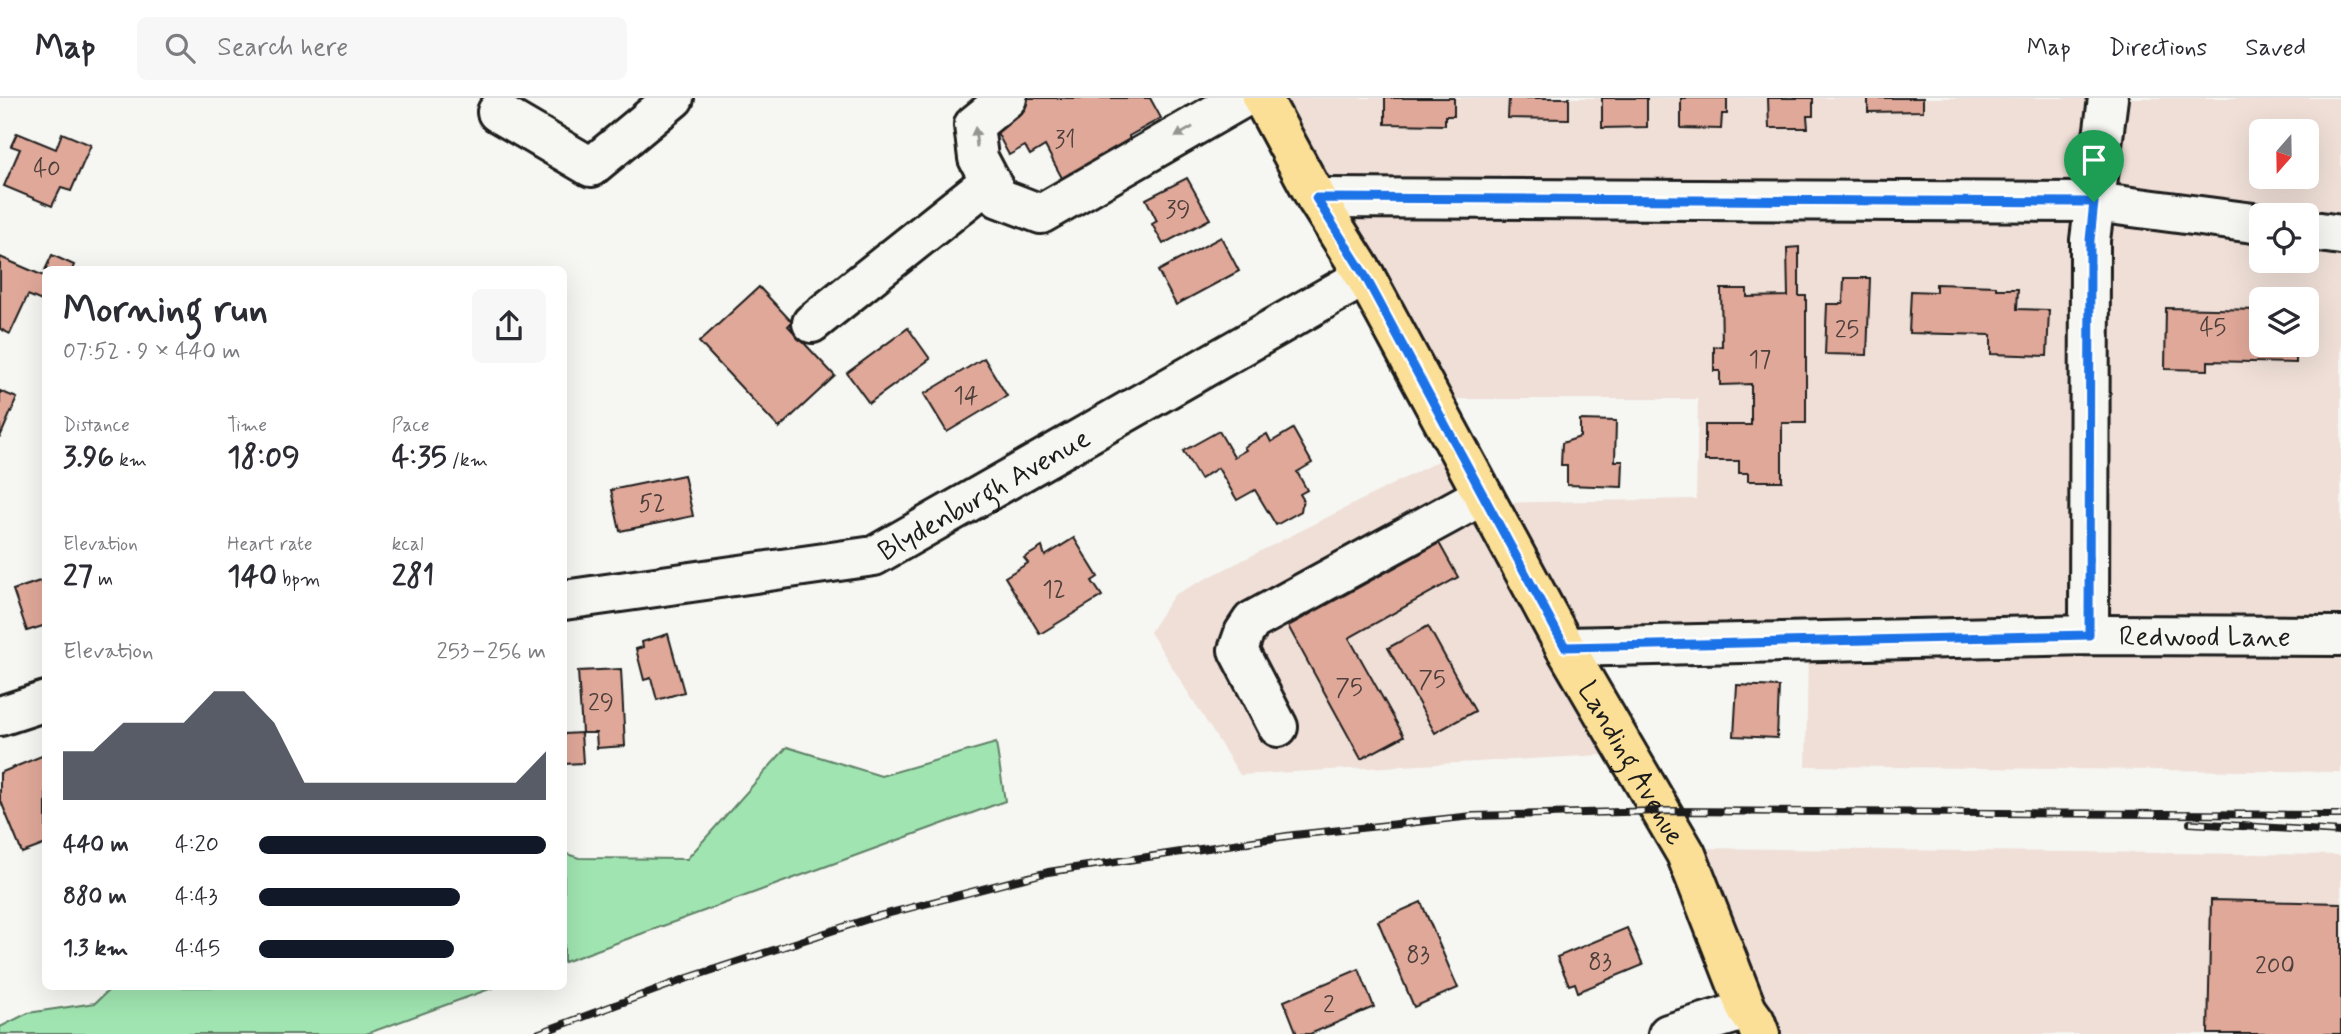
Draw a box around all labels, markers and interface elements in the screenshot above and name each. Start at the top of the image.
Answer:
search box [137,17,627,80]
text: Map [35,26,95,70]
icon: search [161,29,199,67]
text: Search here [217,31,348,65]
text: Map [2027,33,2071,64]
text: Directions [2109,33,2207,64]
text: Saved [2245,33,2306,64]
north arrow [2249,119,2319,189]
map controls [2249,119,2319,357]
one-way arrow [970,125,981,147]
house number: 31 [1054,125,1076,156]
one-way arrow [1174,126,1194,138]
pin [2064,130,2124,202]
icon: arrive [2075,141,2113,179]
house number: 40 [33,154,61,185]
house number: 39 [1165,195,1191,226]
button: locate [2249,203,2319,273]
text: Morning run [63,286,268,335]
button: layers [2249,287,2319,357]
button: share [472,289,546,363]
house number: 45 [2200,313,2226,344]
house number: 25 [1835,315,1859,346]
text: 07:52 · 9 × 440 m [63,337,241,367]
house number: 17 [1749,345,1771,376]
house number: 14 [953,381,979,412]
text: Distance [63,413,130,438]
text: Time [227,413,267,438]
text: Pace [392,413,429,438]
street label: Blydenburgh Avenue [872,421,1097,571]
text: 3.96 [63,438,114,477]
text: 18:09 [227,438,300,477]
text: 4:35 [392,438,447,477]
text: km [114,448,147,473]
text: /km [447,448,488,473]
house number: 52 [638,489,666,520]
text: Elevation [63,532,138,557]
text: Heart rate [227,532,313,557]
text: kcal [392,532,424,557]
text: 27 [63,557,93,596]
text: 140 [227,557,277,596]
text: 281 [392,557,434,596]
text: m [93,567,113,592]
text: bpm [277,567,320,592]
house number: 12 [1042,575,1066,606]
street label: Redwood Lane [2119,619,2291,657]
text: Elevation [63,637,154,667]
text: 253–256 m [436,637,546,667]
house number: 75 [1418,665,1446,696]
house number: 75 [1335,673,1363,704]
street label: Landing Avenue [1568,675,1693,853]
house number: 29 [588,688,614,719]
text: 440 m [63,830,129,860]
text: 4:20 [175,830,219,860]
text: 880 m [63,882,127,912]
text: 4:43 [175,882,218,912]
text: 1.3 km [63,934,128,964]
text: 4:45 [175,934,220,964]
house number: 83 [1406,940,1430,971]
house number: 83 [1588,947,1612,978]
house number: 200 [2255,951,2295,982]
house number: 2 [1323,990,1335,1021]

